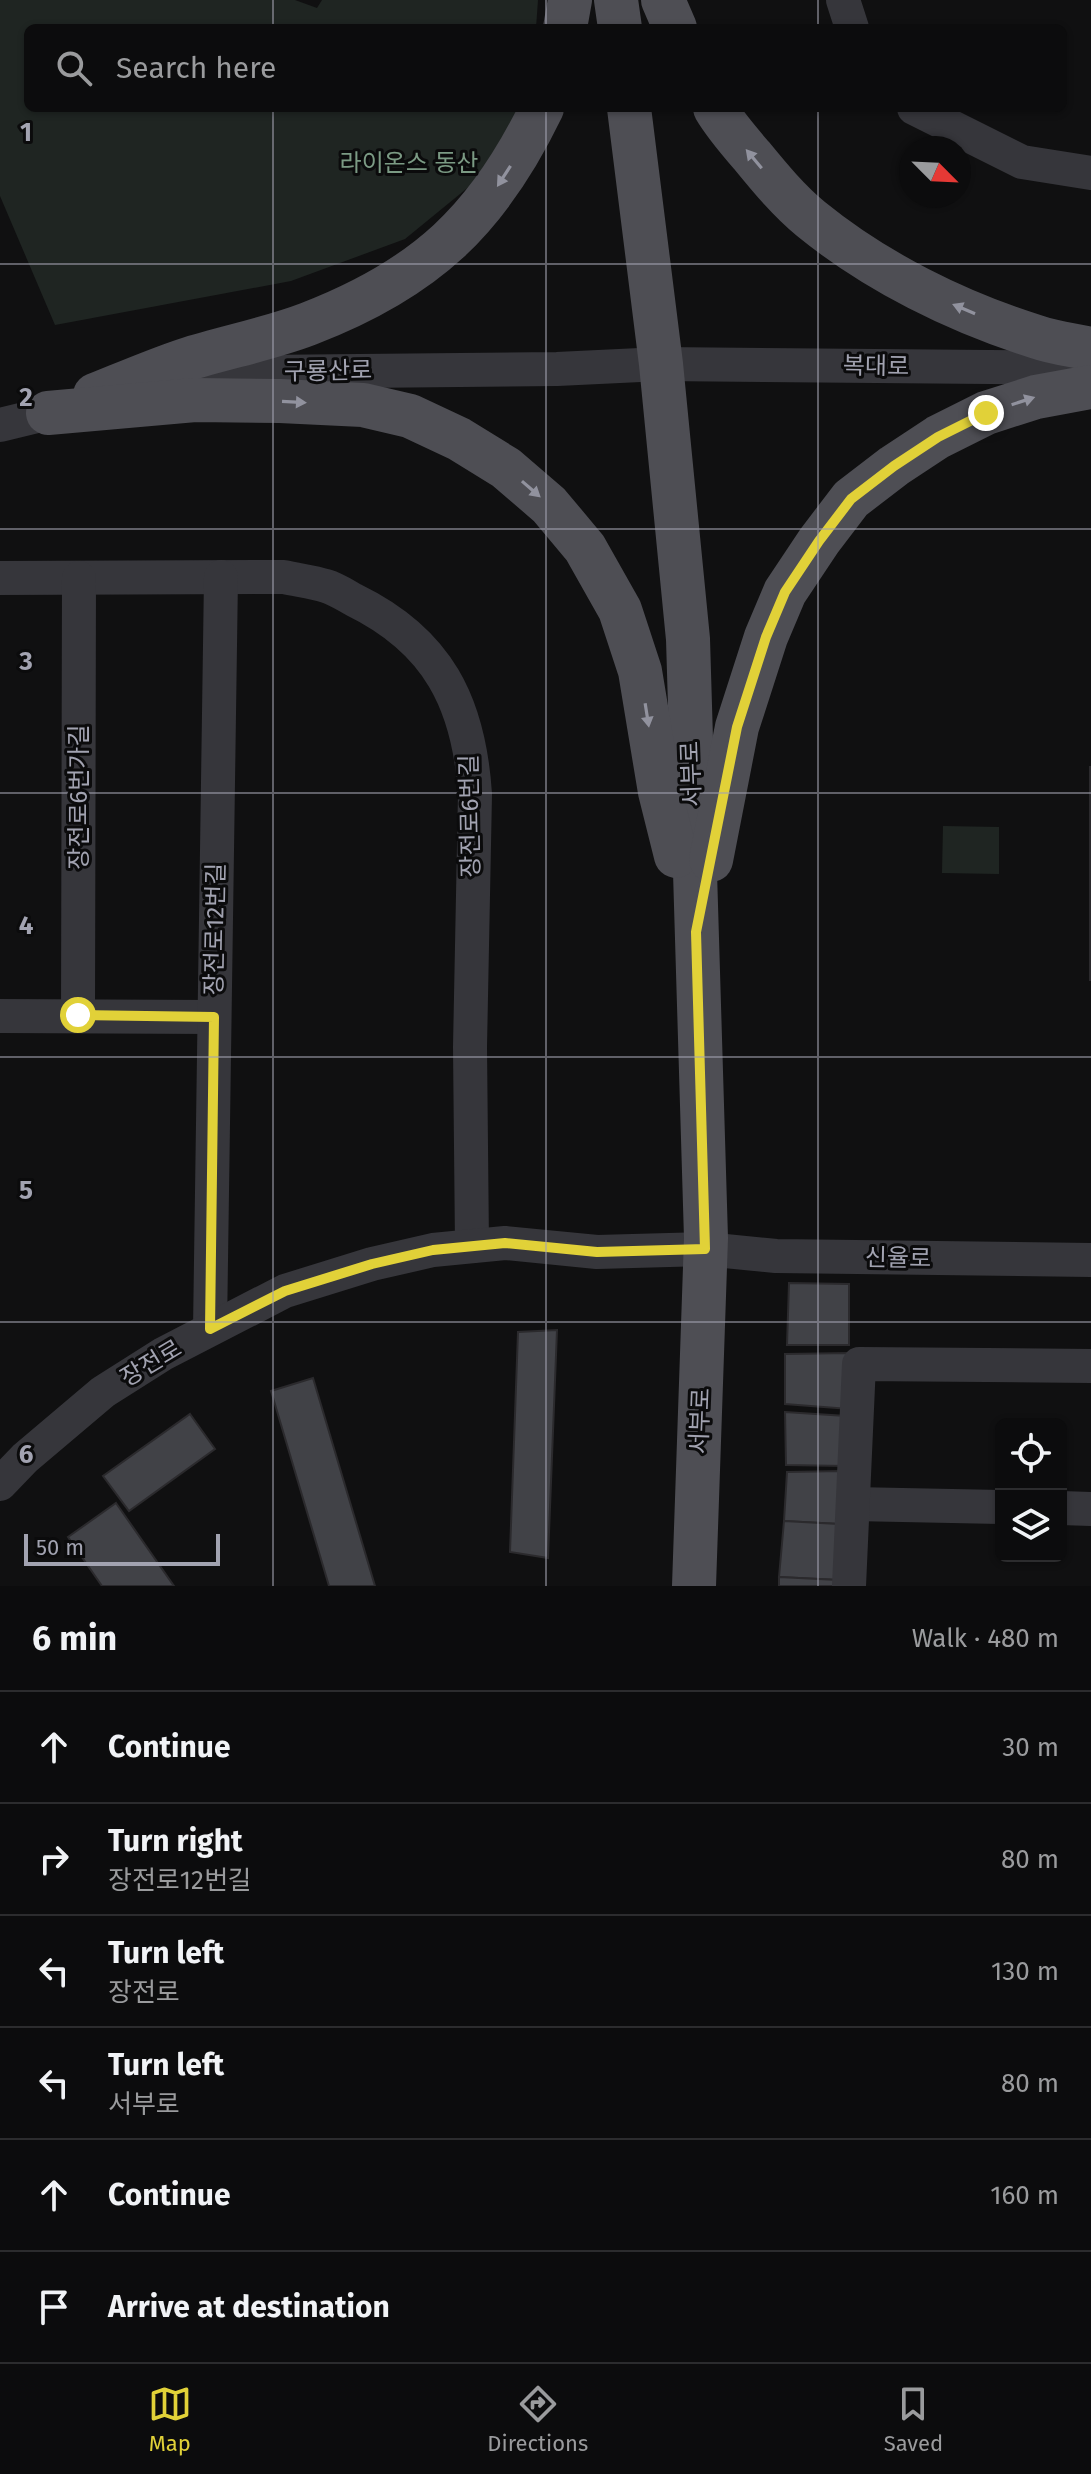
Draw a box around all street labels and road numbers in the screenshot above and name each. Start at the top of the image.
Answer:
street label: 복대로 [843,351,909,381]
street label: 구룡산로 [284,356,372,386]
street label: 장전로6번가길 [65,724,93,870]
street label: 서부로 [676,740,706,808]
street label: 장전로6번길 [455,754,485,878]
street label: 장전로12번길 [200,862,230,996]
street label: 신율로 [865,1243,931,1273]
street label: 장전로 [115,1334,187,1392]
street label: 서부로 [685,1387,715,1455]

